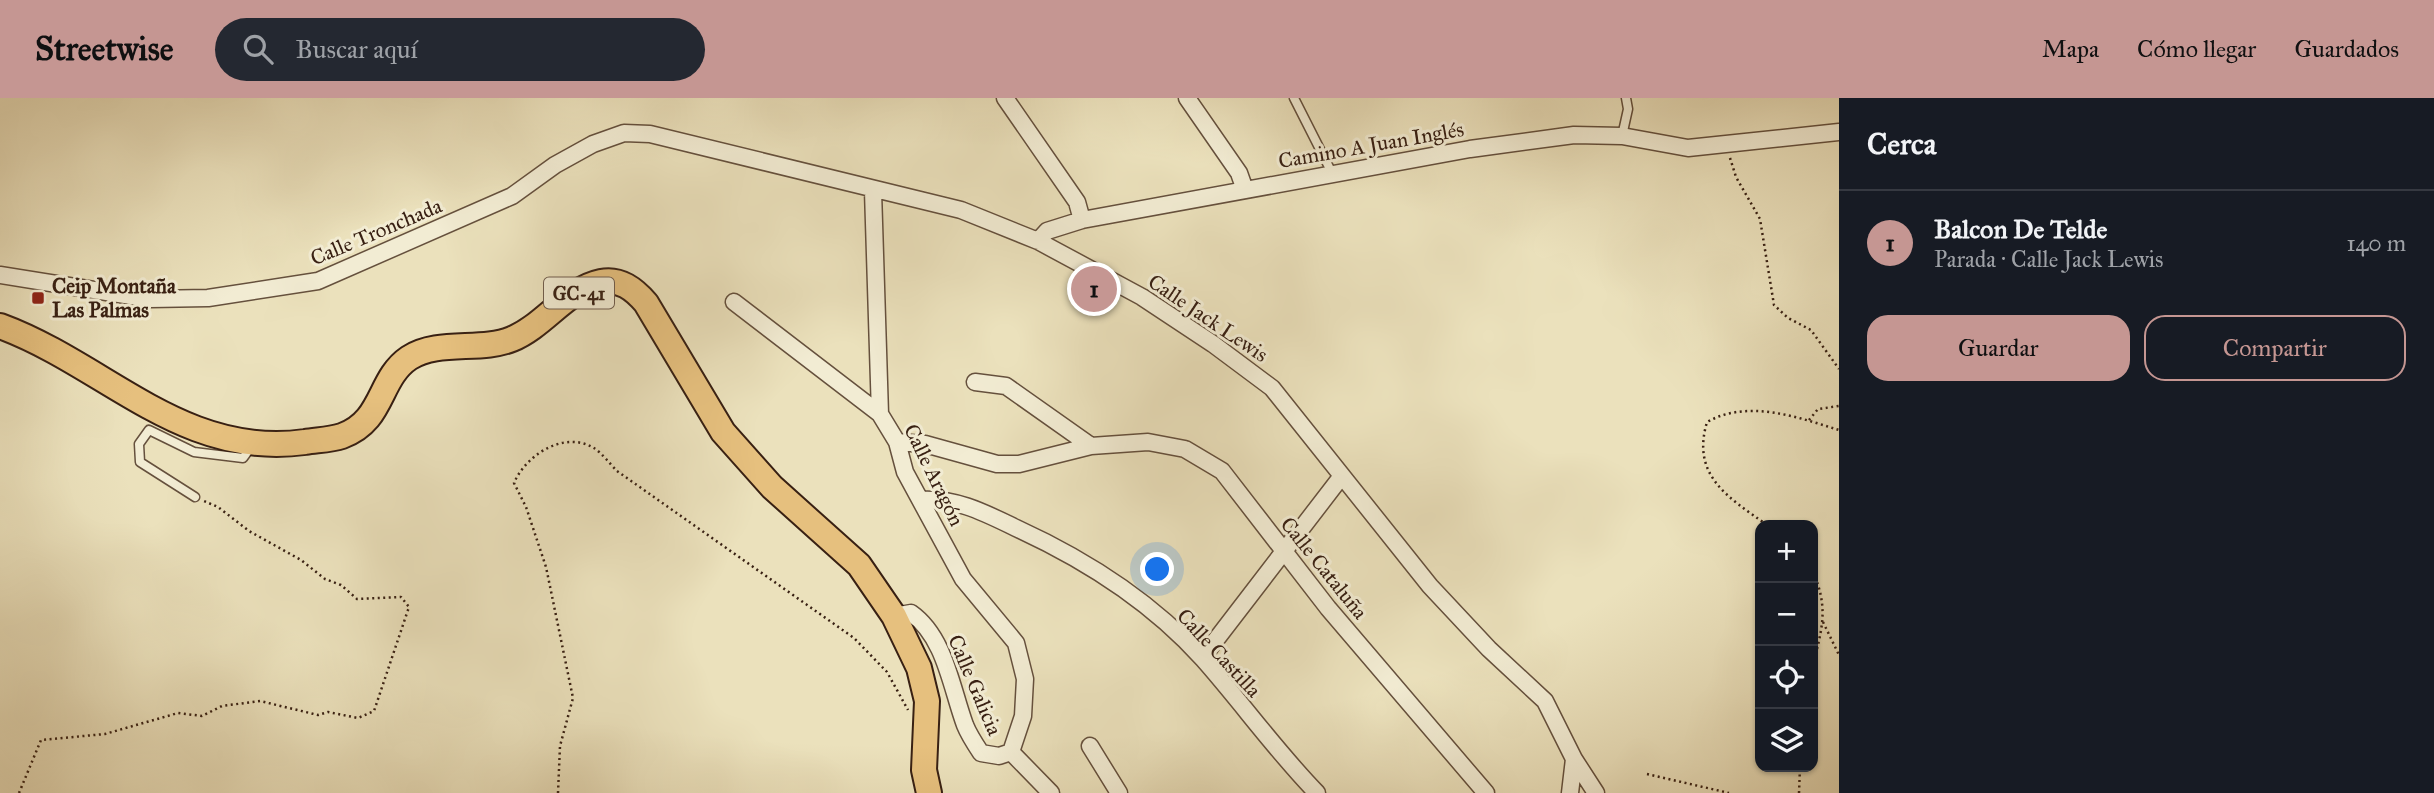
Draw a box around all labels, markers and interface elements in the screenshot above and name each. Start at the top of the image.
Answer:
search box [215,18,705,81]
text: Streetwise [35,29,173,69]
icon: search [239,30,277,68]
text: Buscar aquí [295,33,418,65]
text: Mapa [2042,34,2099,64]
text: Cómo llegar [2137,34,2256,64]
text: Guardados [2294,34,2399,64]
street label: Camino A Juan Inglés [1276,116,1466,174]
text: Cerca [1867,126,1936,162]
street label: Calle Tronchada [306,193,446,271]
text: Balcon De Telde [1934,213,2107,245]
text: 1 [1885,229,1895,257]
text: 140 m [2346,229,2406,257]
text: Parada · Calle Jack Lewis [1934,245,2163,273]
pin: 1 [1071,263,1117,315]
street label: Calle Jack Lewis [1143,268,1273,368]
place label: Ceip Montaña Las Palmas [52,273,177,323]
road number: GC-41 [544,278,614,308]
marker: Ceip Montaña Las Palmas [30,290,46,306]
button: Guardar [1867,315,2130,381]
button: Compartir [2144,315,2406,381]
street label: Calle Aragón [898,420,970,530]
street label: Calle Cataluña [1275,512,1373,625]
map controls [1755,520,1818,772]
button: + [1755,520,1818,583]
your location [1140,552,1174,586]
button: − [1755,583,1818,646]
street label: Calle Castilla [1171,603,1267,703]
street label: Calle Galicia [942,631,1008,739]
button: locate [1755,646,1818,709]
button: layers [1755,709,1818,772]

